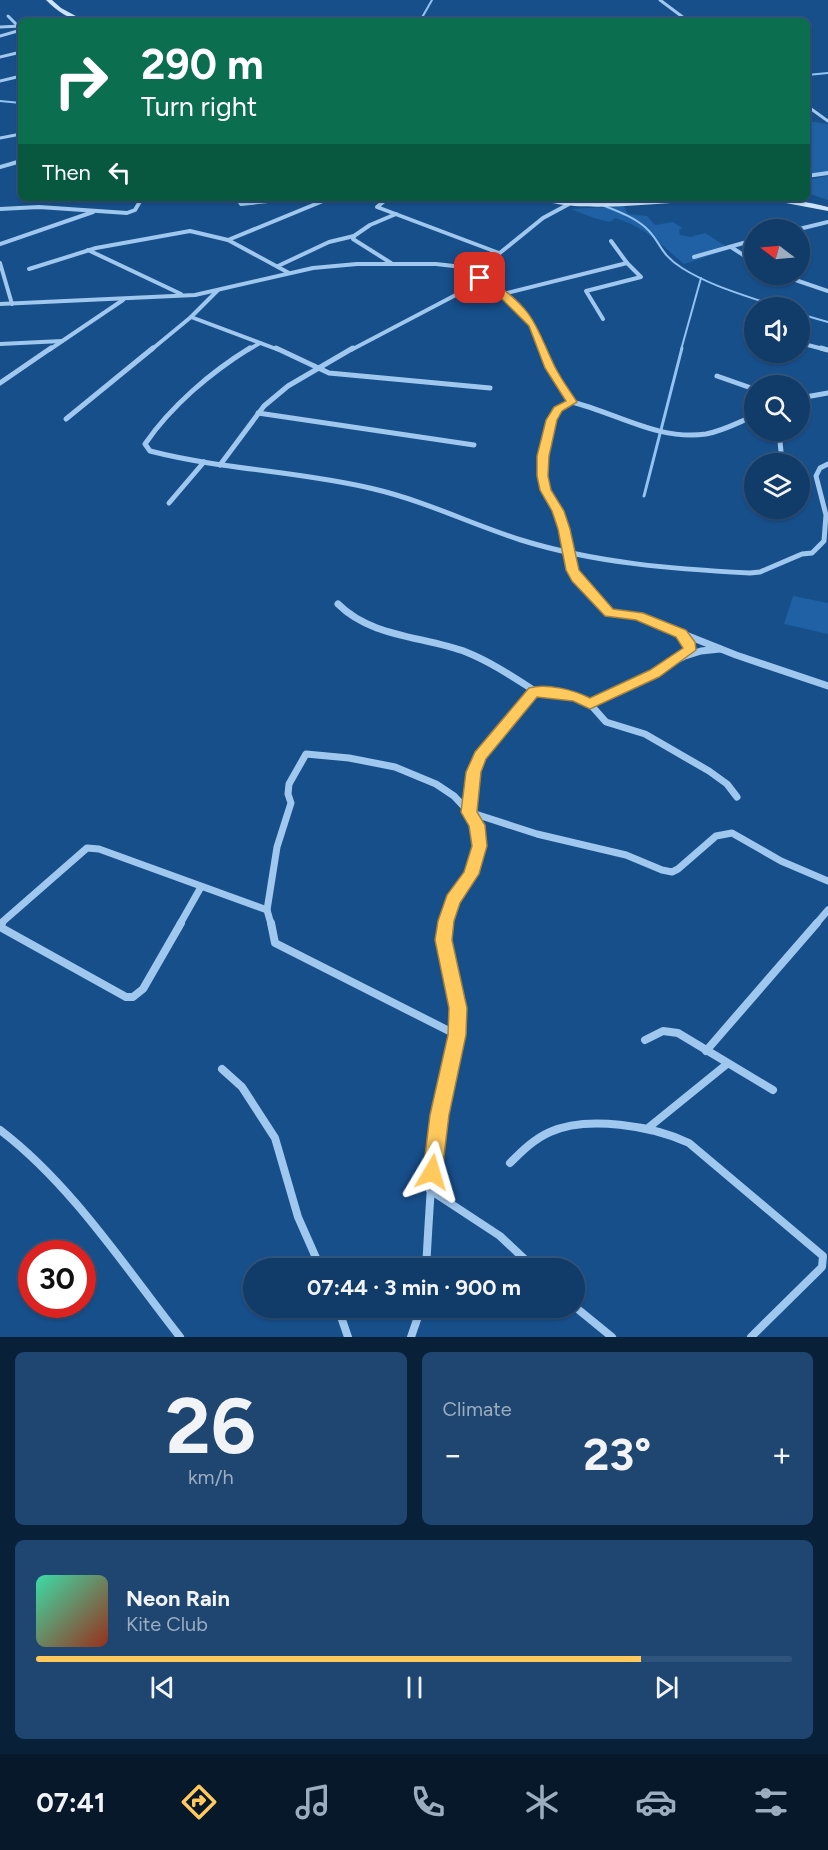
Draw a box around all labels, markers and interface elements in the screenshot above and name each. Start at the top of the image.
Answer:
text: 290 m [141,39,264,90]
icon: right [42,42,120,120]
text: Turn right [141,90,257,123]
icon: left [103,156,136,189]
text: Then [42,159,91,186]
north arrow [744,219,810,285]
map controls [744,219,810,519]
pin [454,252,505,303]
icon: arrive [463,261,496,294]
button: sound [744,297,810,363]
button: search [744,375,810,441]
button: layers [744,453,810,519]
position arrow [400,1140,464,1204]
speed limit sign: 30 [18,1240,96,1318]
text: 07:44 · 3 min · 900 m [307,1274,521,1301]
text: 26 [166,1379,256,1473]
text: Climate [443,1397,512,1421]
text: 23° [583,1427,651,1481]
text: − [443,1435,463,1474]
text: + [771,1435,792,1474]
text: km/h [188,1465,234,1489]
text: Neon Rain [126,1585,230,1612]
text: Kite Club [126,1612,208,1636]
icon: previous [146,1671,179,1704]
icon: pause [398,1671,431,1704]
icon: next [650,1671,683,1704]
icon: directions [178,1781,220,1823]
icon: music [292,1781,334,1823]
icon: phone [407,1781,449,1823]
icon: climate [521,1781,563,1823]
icon: car [635,1781,677,1823]
icon: filters [750,1781,792,1823]
text: 07:41 [36,1786,105,1819]

